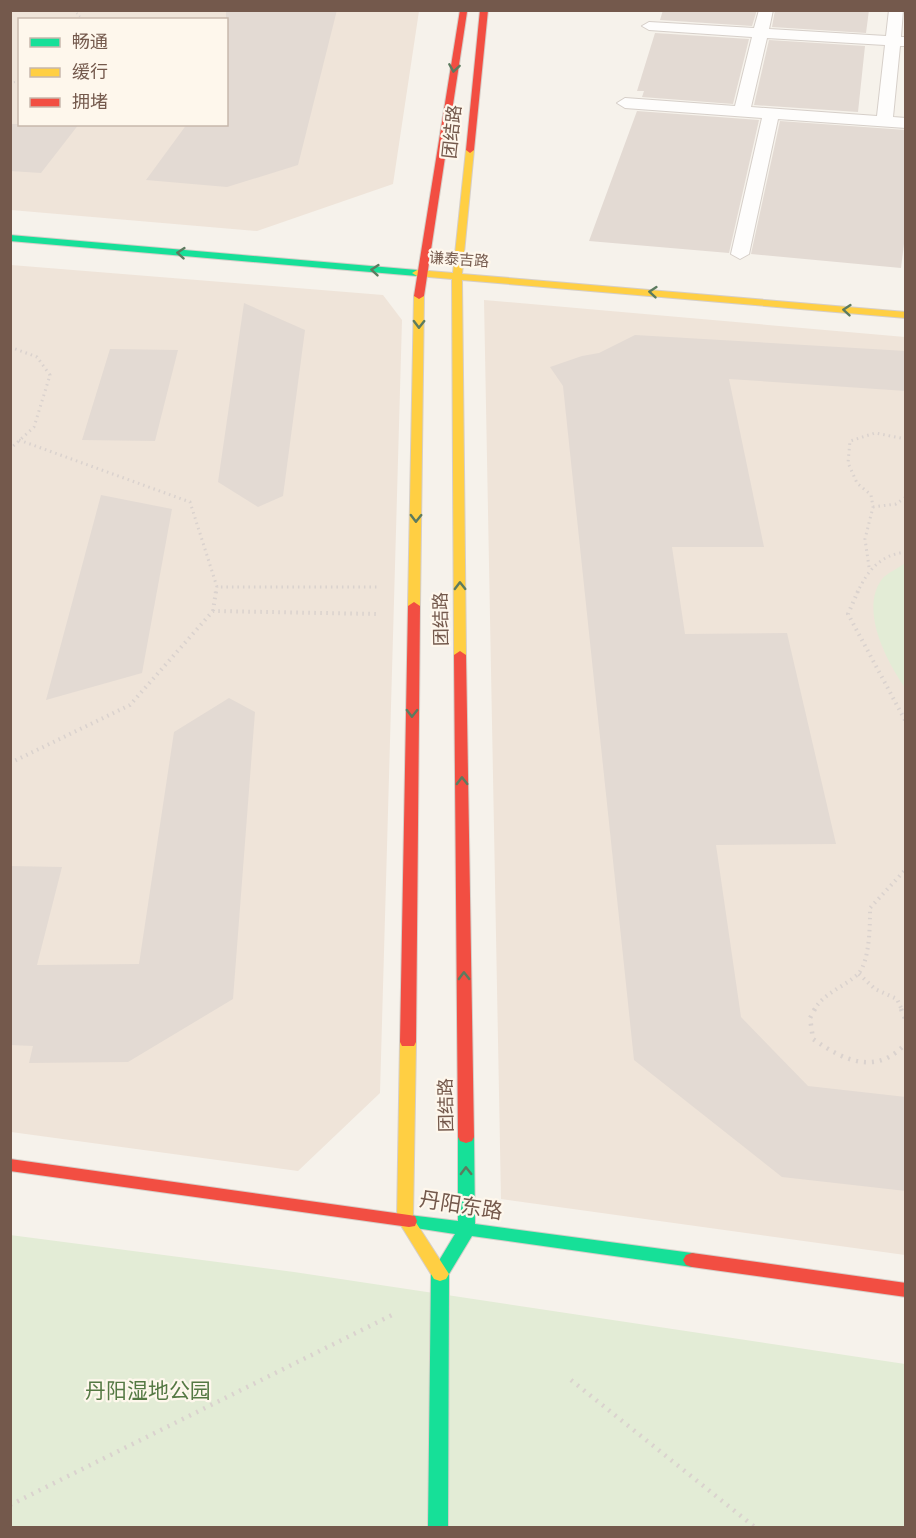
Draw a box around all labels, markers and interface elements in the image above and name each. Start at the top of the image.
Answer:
legend [18,18,228,126]
text: 畅通 [72,32,108,52]
text: 缓行 [72,62,108,82]
one-way arrow [448,63,461,73]
text: 拥堵 [72,92,108,112]
street label: 团结路 [439,104,465,160]
one-way arrow [176,247,185,260]
street label: 谦泰吉路 [429,249,490,270]
one-way arrow [370,264,379,277]
one-way arrow [648,286,657,299]
one-way arrow [843,303,852,316]
one-way arrow [413,319,425,328]
one-way arrow [410,514,422,523]
one-way arrow [453,581,466,590]
street label: 团结路 [431,592,451,646]
one-way arrow [406,709,419,718]
one-way arrow [456,776,468,785]
one-way arrow [458,971,470,980]
street label: 团结路 [436,1078,456,1132]
one-way arrow [460,1166,472,1175]
street label: 丹阳东路 [418,1188,504,1223]
park label: 丹阳湿地公园 [85,1380,211,1402]

